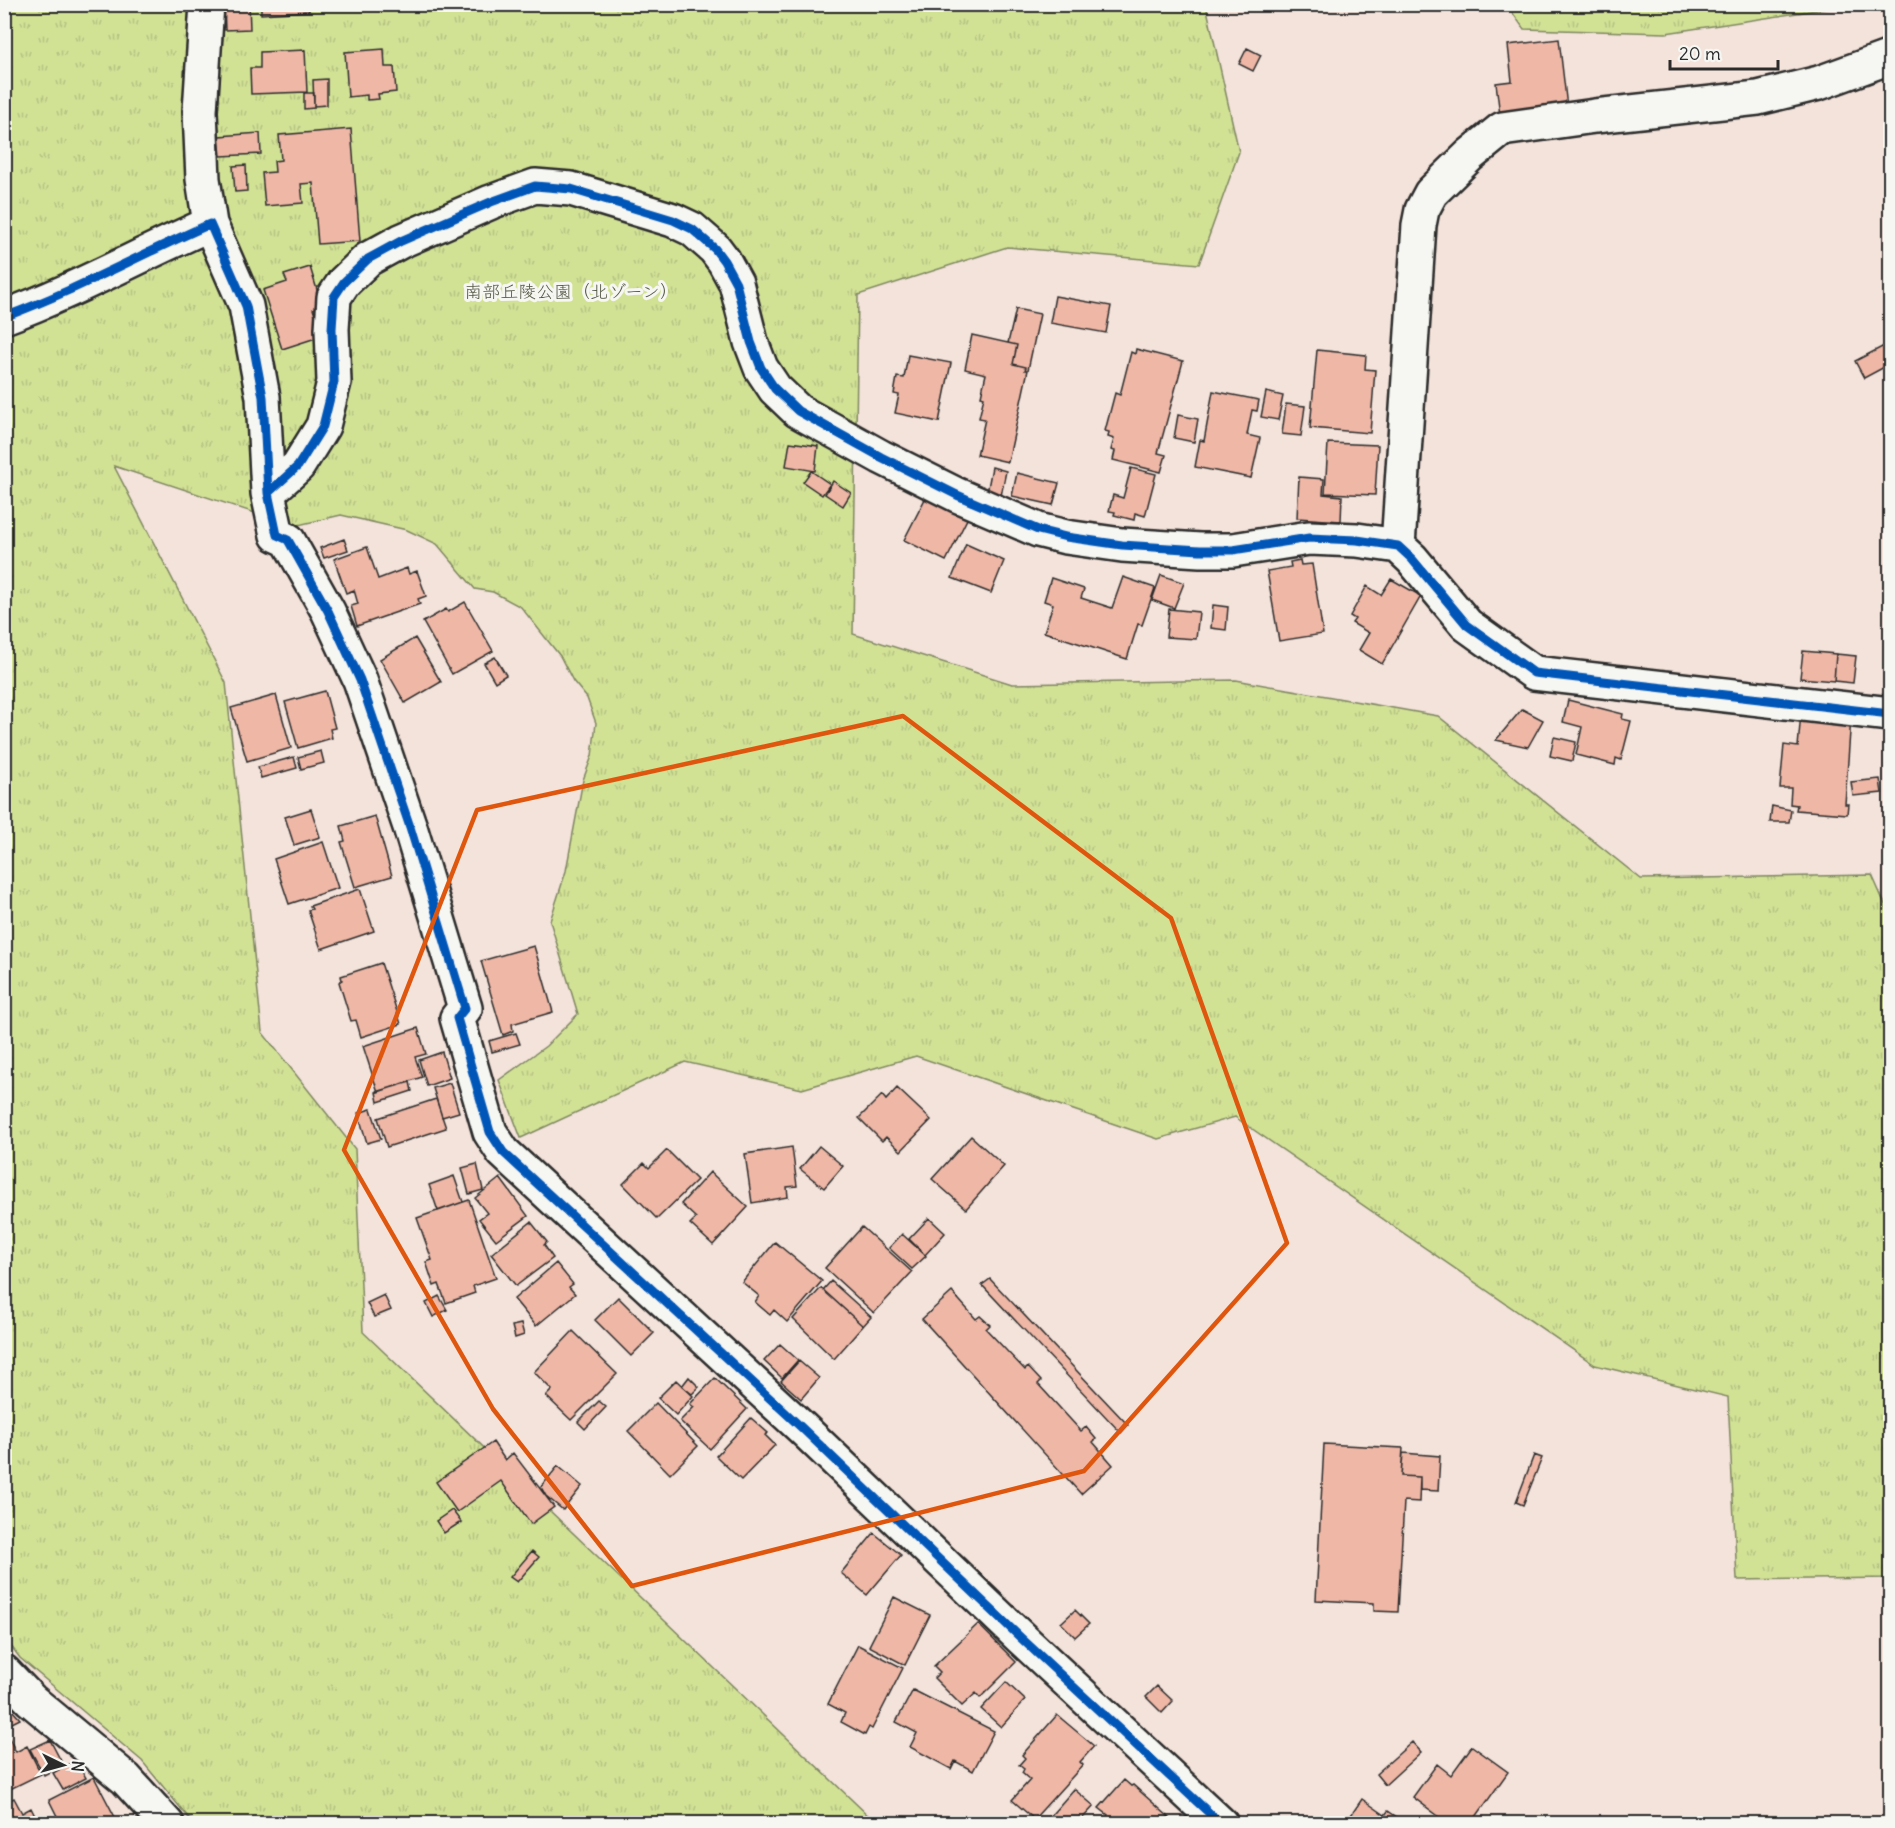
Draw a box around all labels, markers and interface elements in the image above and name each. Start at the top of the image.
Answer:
scale bar [1670,33,1778,71]
text: 20 m [1679,42,1721,65]
park label: 南部丘陵公園（北ゾーン） [464,280,678,303]
north arrow [33,1735,93,1795]
text: N [67,1760,88,1773]

